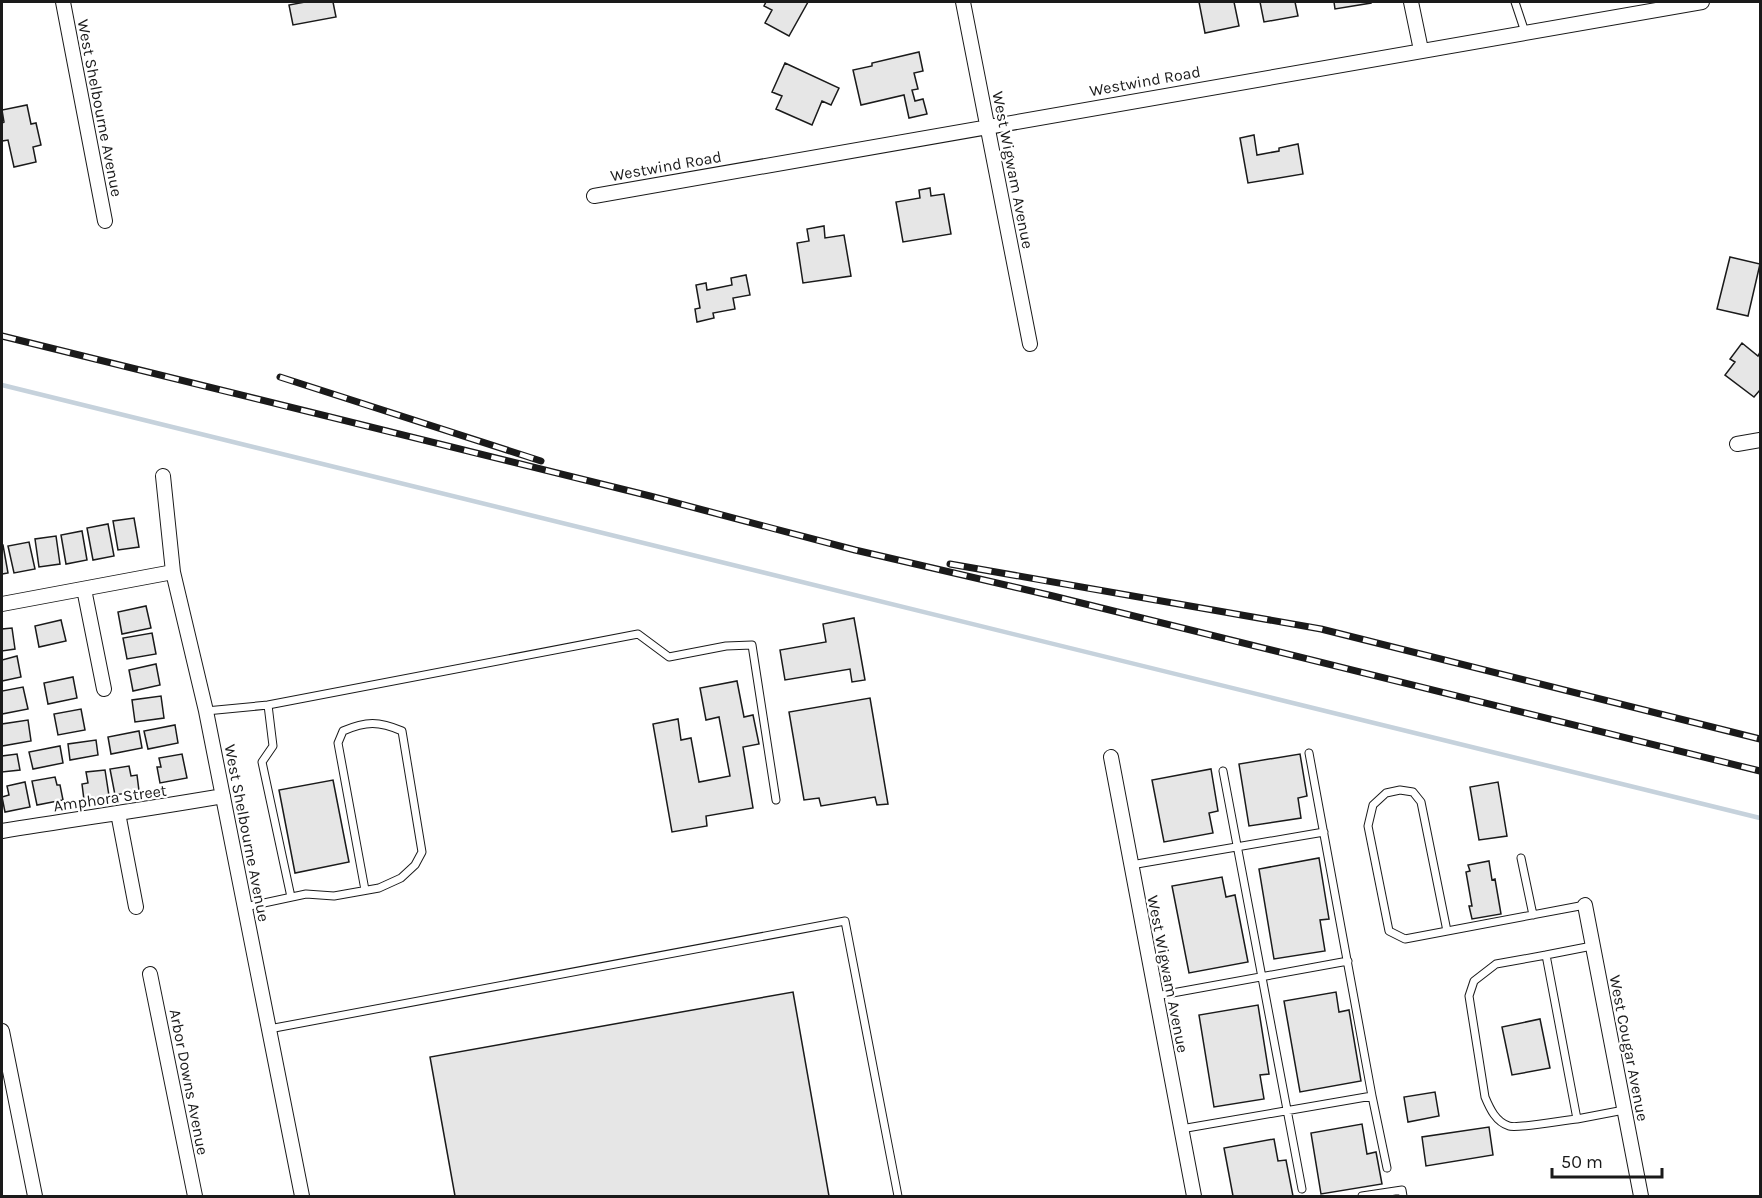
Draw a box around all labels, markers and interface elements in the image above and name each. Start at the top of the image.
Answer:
street label: West Shelbourne Avenue [73,18,127,198]
street label: Westwind Road [1088,62,1202,100]
street label: West Wigwam Avenue [988,90,1038,250]
street label: Westwind Road [609,147,723,185]
street label: West Shelbourne Avenue [220,743,274,923]
street label: Amphora Street [52,781,168,815]
street label: West Wigwam Avenue [1143,894,1193,1054]
street label: West Cougar Avenue [1606,973,1652,1123]
street label: Arbor Downs Avenue [166,1007,212,1157]
scale bar [1552,1141,1662,1179]
text: 50 m [1561,1151,1603,1173]

